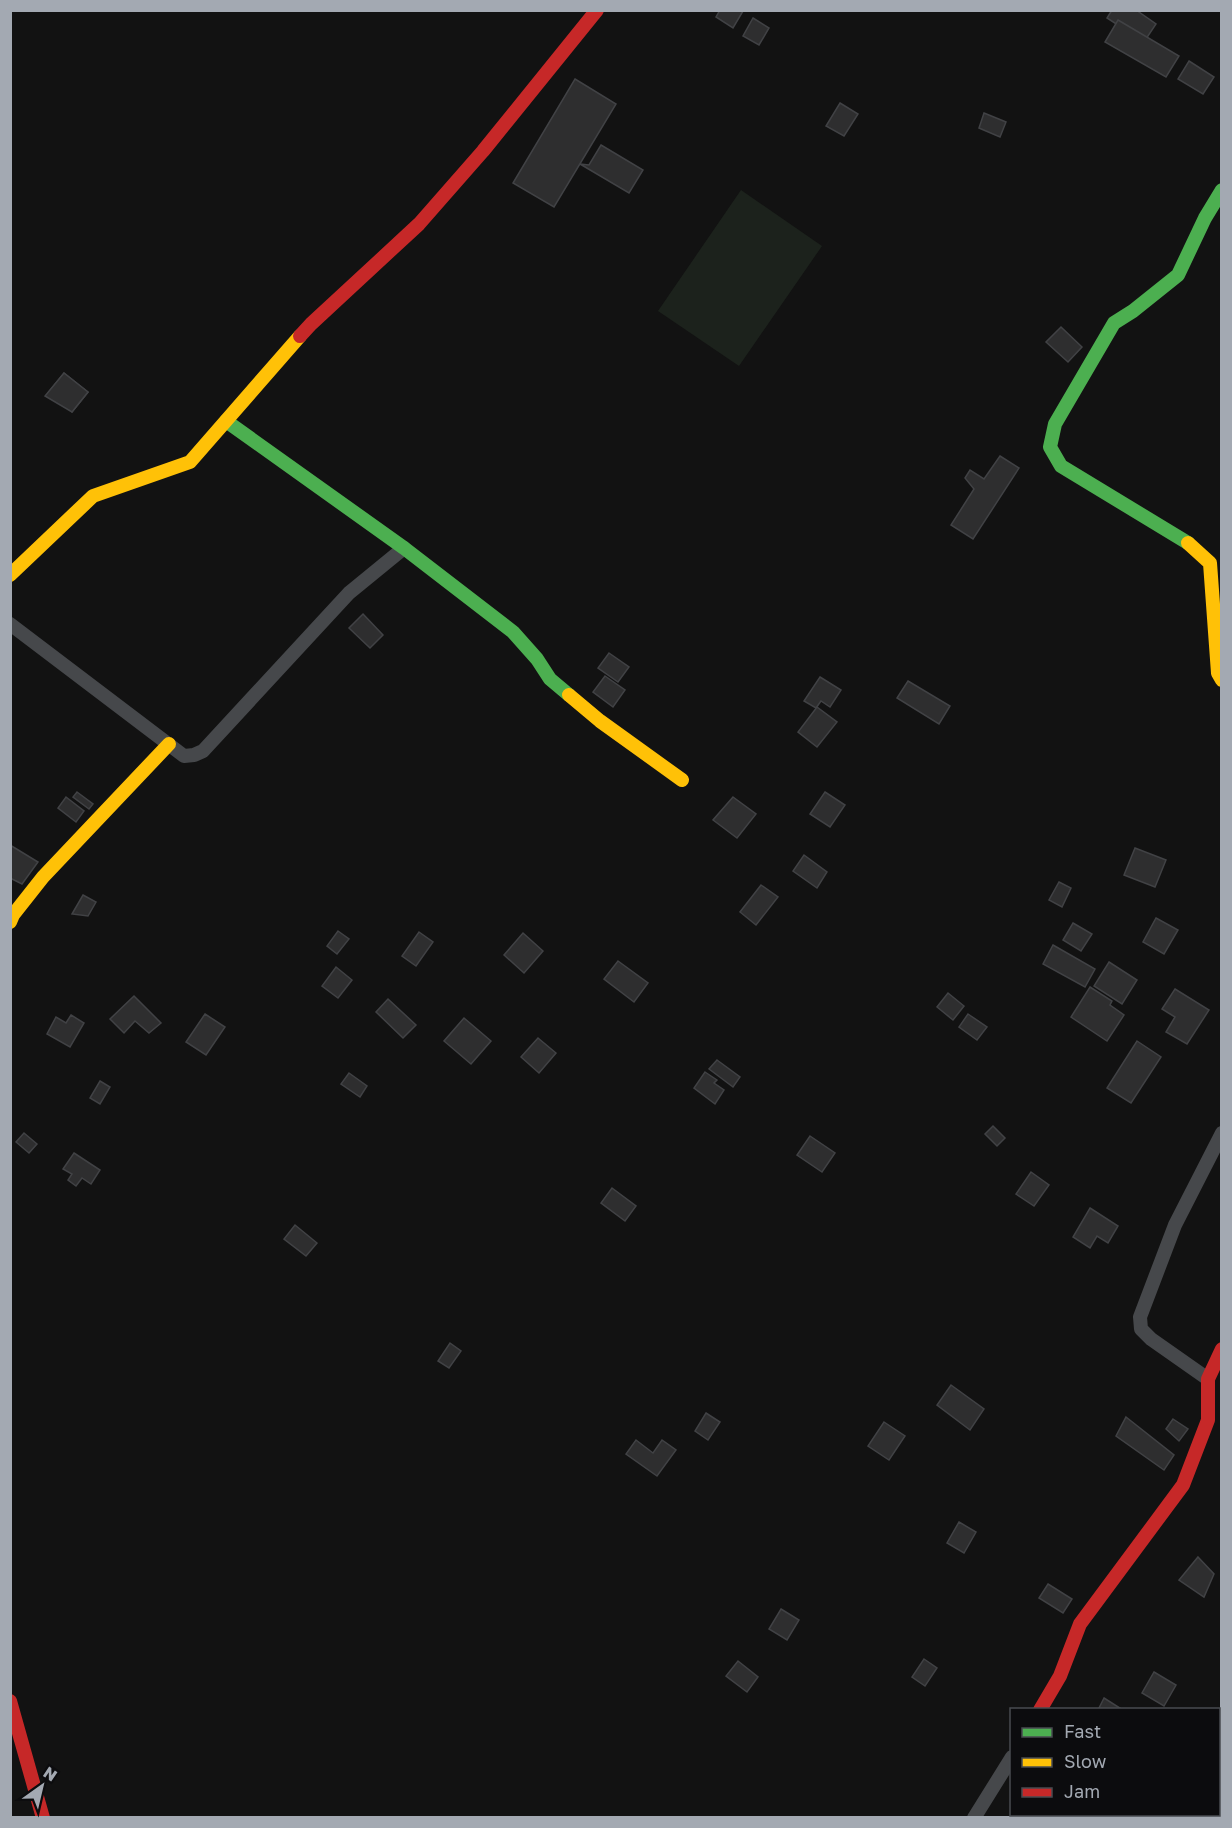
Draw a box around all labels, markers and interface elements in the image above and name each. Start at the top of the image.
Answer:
legend [1010,1708,1220,1816]
text: Fast [1064,1720,1101,1742]
text: Slow [1064,1750,1107,1772]
north arrow [12,1756,72,1816]
text: N [40,1762,61,1785]
text: Jam [1064,1780,1100,1802]

